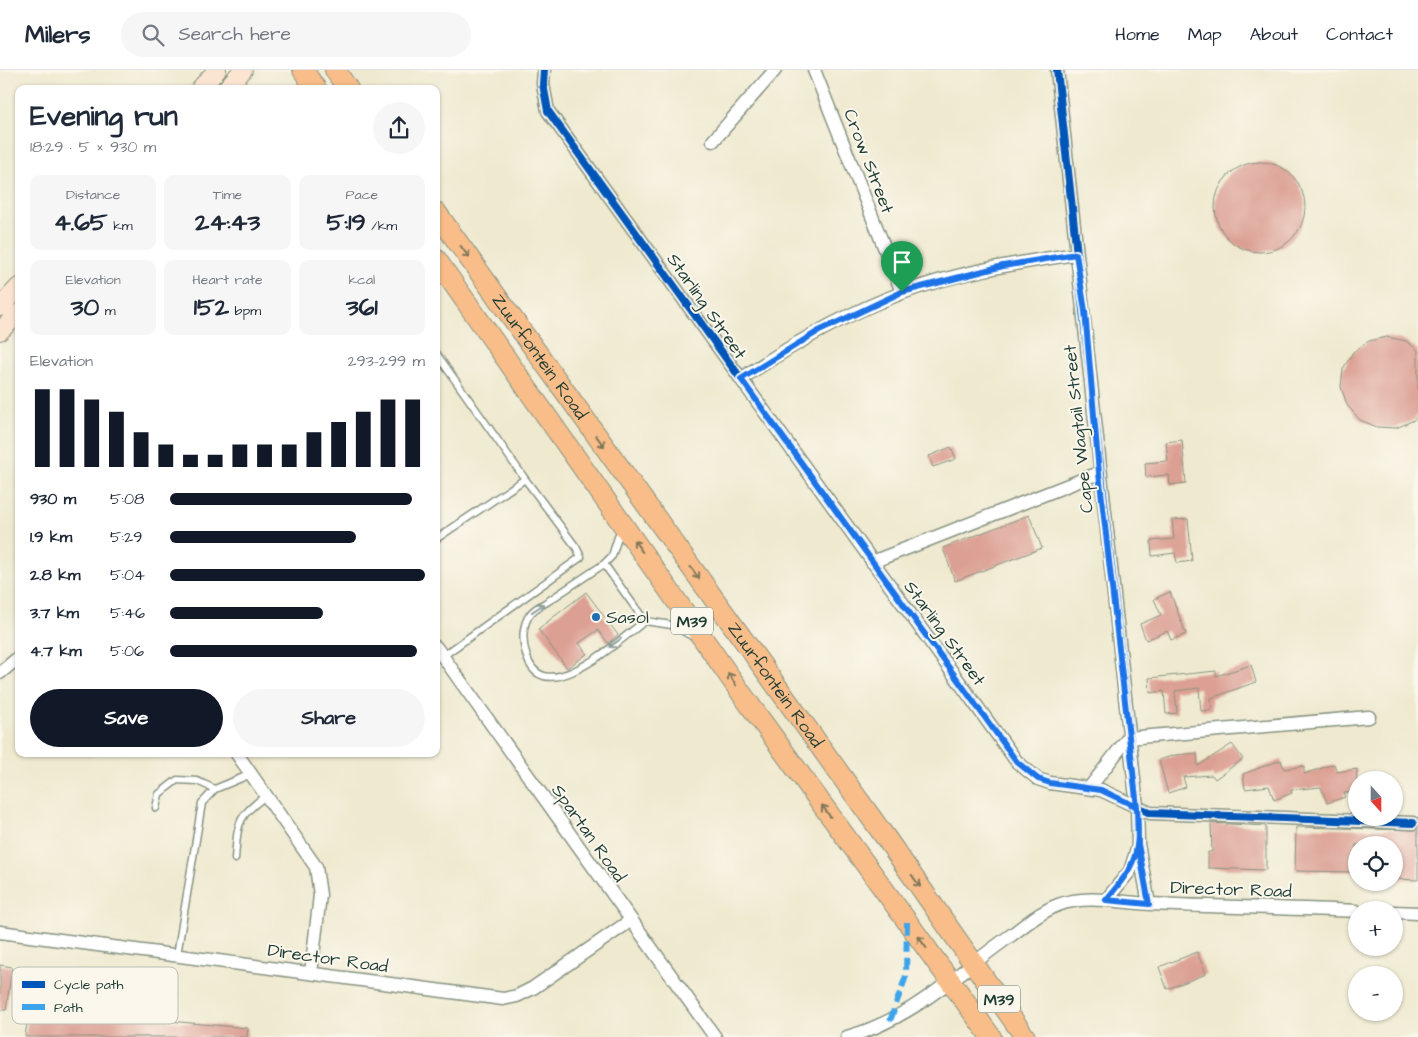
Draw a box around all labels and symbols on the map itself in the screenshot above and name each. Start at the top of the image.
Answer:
street label: Crow Street [837,105,900,218]
pin [881,241,923,292]
one-way arrow [460,245,470,259]
street label: Starling Street [660,248,753,366]
street label: Zuurfontein Road [486,289,593,425]
street label: Cape Wagtail Street [1057,343,1101,514]
one-way arrow [595,434,605,448]
one-way arrow [633,539,643,553]
one-way arrow [690,566,700,580]
street label: Starling Street [897,576,992,692]
one-way arrow [531,603,545,614]
place label: Sasol [606,605,649,630]
road number: M39 [671,608,713,634]
marker: Sasol [590,611,602,623]
street label: Zuurfontein Road [721,617,829,753]
one-way arrow [609,637,622,648]
one-way arrow [727,672,737,686]
north arrow [1348,771,1402,826]
street label: Spartan Road [545,779,632,887]
one-way arrow [821,804,831,818]
one-way arrow [911,874,921,888]
street label: Director Road [1170,875,1292,904]
one-way arrow [917,935,927,949]
street label: Director Road [266,938,390,979]
legend [12,967,178,1024]
text: Cycle path [54,975,123,995]
road number: M39 [978,986,1020,1012]
text: Path [54,998,83,1018]

